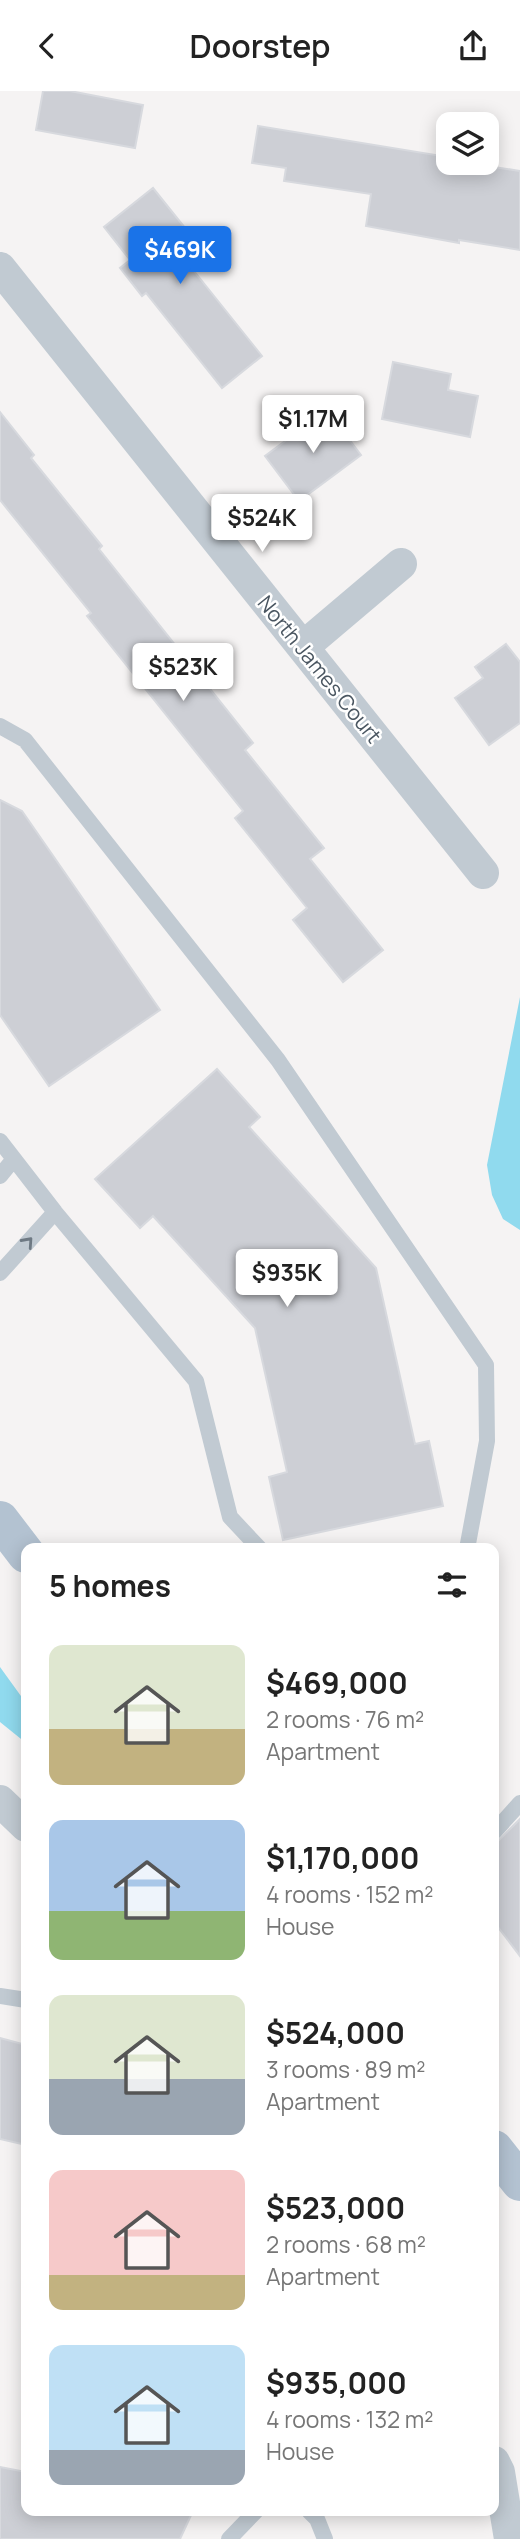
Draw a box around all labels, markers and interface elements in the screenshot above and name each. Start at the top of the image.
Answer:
text: Doorstep [190,24,330,68]
icon: back [28,27,66,65]
icon: share [454,27,492,65]
map controls [436,112,499,175]
button: layers [436,112,499,175]
pin: $469K [131,227,229,286]
text: $469K [144,233,216,265]
pin: $1.17M [256,395,370,455]
text: $1.17M [278,402,348,434]
pin: $524K [213,495,311,554]
text: $524K [227,501,297,533]
street label: North James Court [252,589,388,749]
pin: $523K [134,643,232,703]
text: $523K [148,650,218,682]
one-way arrow [19,1237,32,1250]
pin: $935K [238,1249,336,1309]
text: $935K [252,1256,322,1288]
text: 5 homes [49,1565,171,1606]
icon: filters [433,1566,471,1604]
text: $469,000 [266,1662,408,1703]
icon: home [105,1673,189,1757]
text: 2 rooms · 76 m² [266,1703,424,1735]
text: Apartment [266,1735,380,1767]
text: $1,170,000 [266,1837,420,1878]
icon: home [105,1848,189,1932]
text: 4 rooms · 152 m² [266,1878,433,1910]
text: House [266,1910,335,1942]
text: $524,000 [266,2012,405,2053]
icon: home [105,2023,189,2107]
text: 3 rooms · 89 m² [266,2053,426,2085]
text: Apartment [266,2085,380,2117]
text: $523,000 [266,2187,405,2228]
icon: home [105,2198,189,2282]
text: 2 rooms · 68 m² [266,2228,426,2260]
text: Apartment [266,2260,380,2292]
text: $935,000 [266,2362,407,2403]
icon: home [105,2373,189,2457]
text: 4 rooms · 132 m² [266,2403,434,2435]
text: House [266,2435,335,2467]

